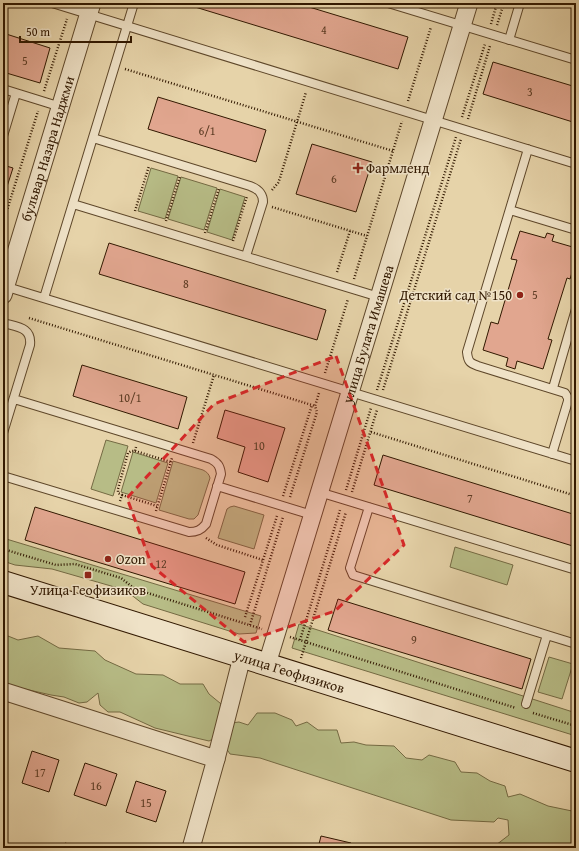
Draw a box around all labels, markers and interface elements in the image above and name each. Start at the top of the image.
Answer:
scale bar [20,18,131,44]
house number: 4 [321,21,327,38]
text: 50 m [26,23,50,40]
house number: 5 [22,52,28,69]
street label: бульвар Назара Наджми [16,73,79,224]
house number: 3 [527,83,533,100]
house number: 6/1 [198,122,216,139]
place label: Фармленд [366,158,430,178]
marker: Фармленд [353,163,363,173]
house number: 6 [331,170,337,187]
street label: улица Булата Имашева [337,262,398,407]
house number: 8 [183,275,189,292]
place label: Детский сад №150 [398,285,512,305]
house number: 5 [532,286,538,303]
marker: Детский сад №150 [515,290,525,300]
house number: 10/1 [119,389,142,406]
house number: 10 [253,437,265,454]
house number: 7 [467,490,473,507]
place label: Ozon [116,549,146,569]
marker: Ozon [103,554,113,564]
house number: 12 [155,555,167,572]
marker: Улица Геофизиков [83,570,93,580]
place label: Улица Геофизиков [30,580,146,600]
house number: 9 [411,631,417,648]
street label: улица Геофизиков [231,644,347,698]
house number: 17 [34,764,46,781]
house number: 16 [90,777,102,794]
house number: 15 [140,794,152,811]

